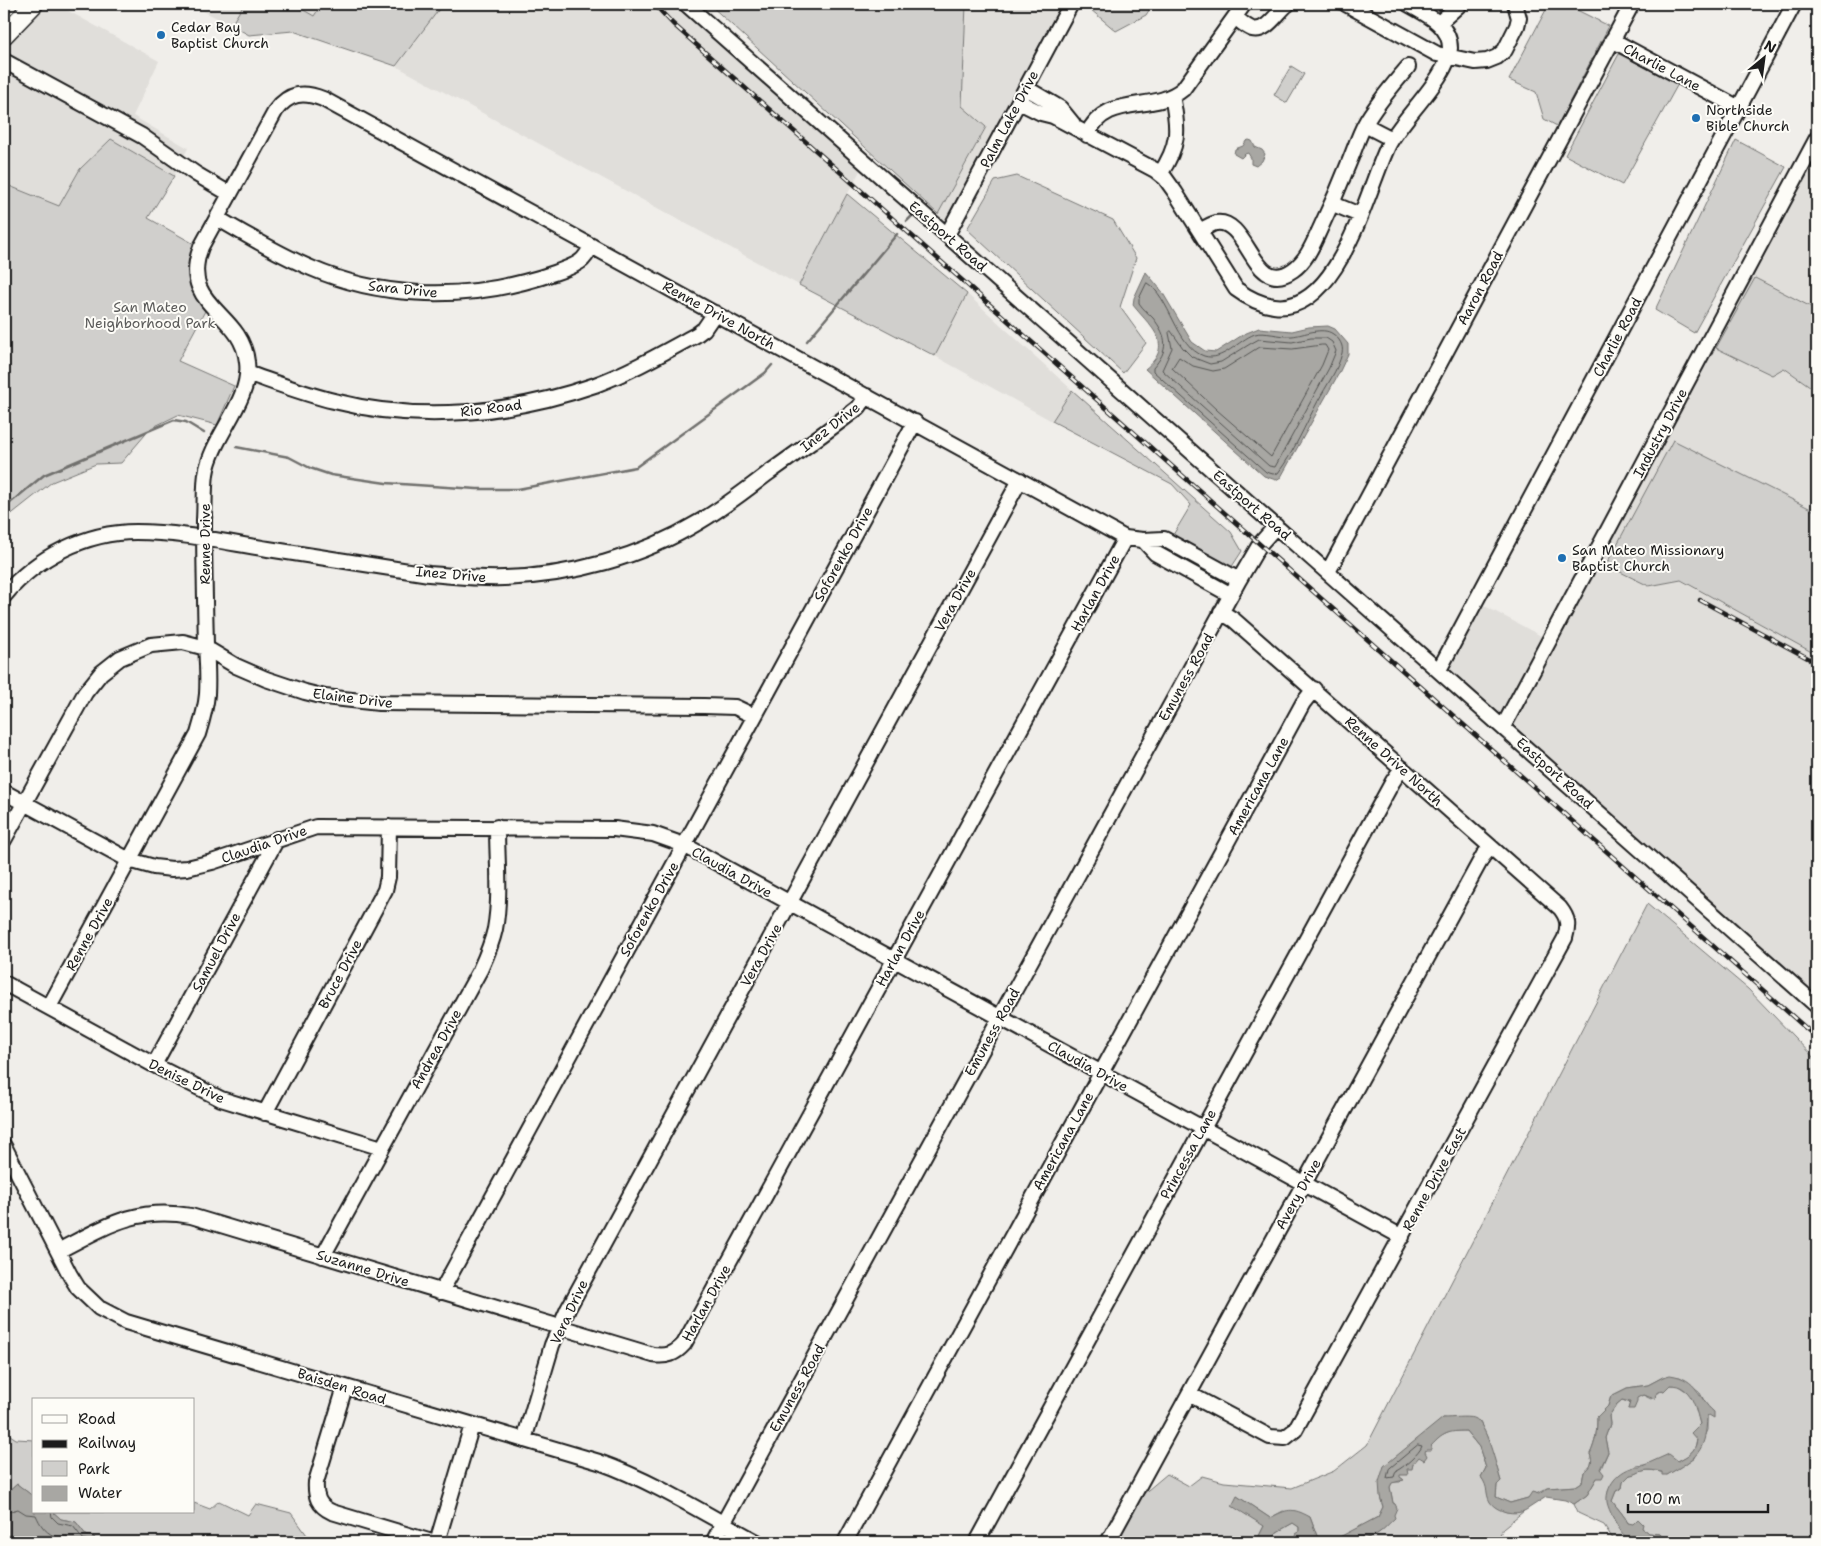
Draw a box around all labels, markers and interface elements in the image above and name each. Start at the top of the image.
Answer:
place label: Cedar Bay Baptist Church [171,18,269,52]
marker: Cedar Bay Baptist Church [155,29,167,41]
north arrow [1738,32,1788,82]
text: N [1761,36,1780,57]
street label: Charlie Lane [1620,39,1704,95]
street label: Palm Lake Drive [976,67,1042,171]
place label: Northside Bible Church [1706,101,1789,135]
marker: Northside Bible Church [1690,112,1702,124]
street label: Eastport Road [905,197,991,275]
street label: Aaron Road [1453,248,1507,328]
street label: Sara Drive [367,276,439,302]
street label: Renne Drive North [660,277,778,353]
street label: Charlie Road [1589,294,1646,380]
park label: San Mateo Neighborhood Park [84,298,216,332]
street label: Industry Drive [1629,385,1691,481]
street label: Rio Road [459,395,523,421]
street label: Inez Drive [796,398,864,456]
street label: Eastport Road [1209,466,1295,544]
street label: Renne Drive [196,503,214,585]
street label: Soforenko Drive [809,503,877,605]
place label: San Mateo Missionary Baptist Church [1572,541,1724,575]
street label: Harlan Drive [1066,551,1124,635]
marker: San Mateo Missionary Baptist Church [1556,552,1568,564]
street label: Inez Drive [415,562,487,586]
street label: Vera Drive [930,565,980,635]
street label: Emuness Road [1154,630,1218,724]
street label: Elaine Drive [312,684,394,712]
street label: Renne Drive North [1341,712,1447,810]
street label: Eastport Road [1512,733,1598,813]
street label: Americana Lane [1224,734,1293,838]
street label: Claudia Drive [219,821,309,867]
street label: Claudia Drive [688,842,776,902]
street label: Soforenko Drive [615,858,683,960]
street label: Renne Drive [61,894,117,974]
street label: Harlan Drive [871,906,929,990]
street label: Samuel Drive [188,909,245,995]
street label: Vera Drive [736,920,786,990]
street label: Bruce Drive [314,936,366,1012]
street label: Emuness Road [960,985,1024,1079]
street label: Andrea Drive [407,1006,465,1092]
street label: Claudia Drive [1044,1036,1132,1096]
street label: Denise Drive [146,1055,228,1107]
street label: Americana Lane [1029,1089,1098,1193]
street label: Princessa Lane [1156,1106,1220,1202]
street label: Renne Drive East [1398,1124,1470,1234]
street label: Avery Drive [1271,1155,1325,1233]
street label: Suzanne Drive [314,1245,412,1291]
street label: Harlan Drive [677,1261,735,1345]
street label: Vera Drive [546,1277,592,1347]
street label: Emuness Road [765,1341,829,1435]
street label: Baisden Road [295,1364,389,1408]
legend [32,1398,195,1514]
text: Road [78,1409,116,1429]
text: Railway [78,1433,136,1453]
text: Park [78,1459,110,1479]
scale bar [1628,1481,1768,1513]
text: Water [78,1483,122,1503]
text: 100 m [1636,1489,1681,1509]

